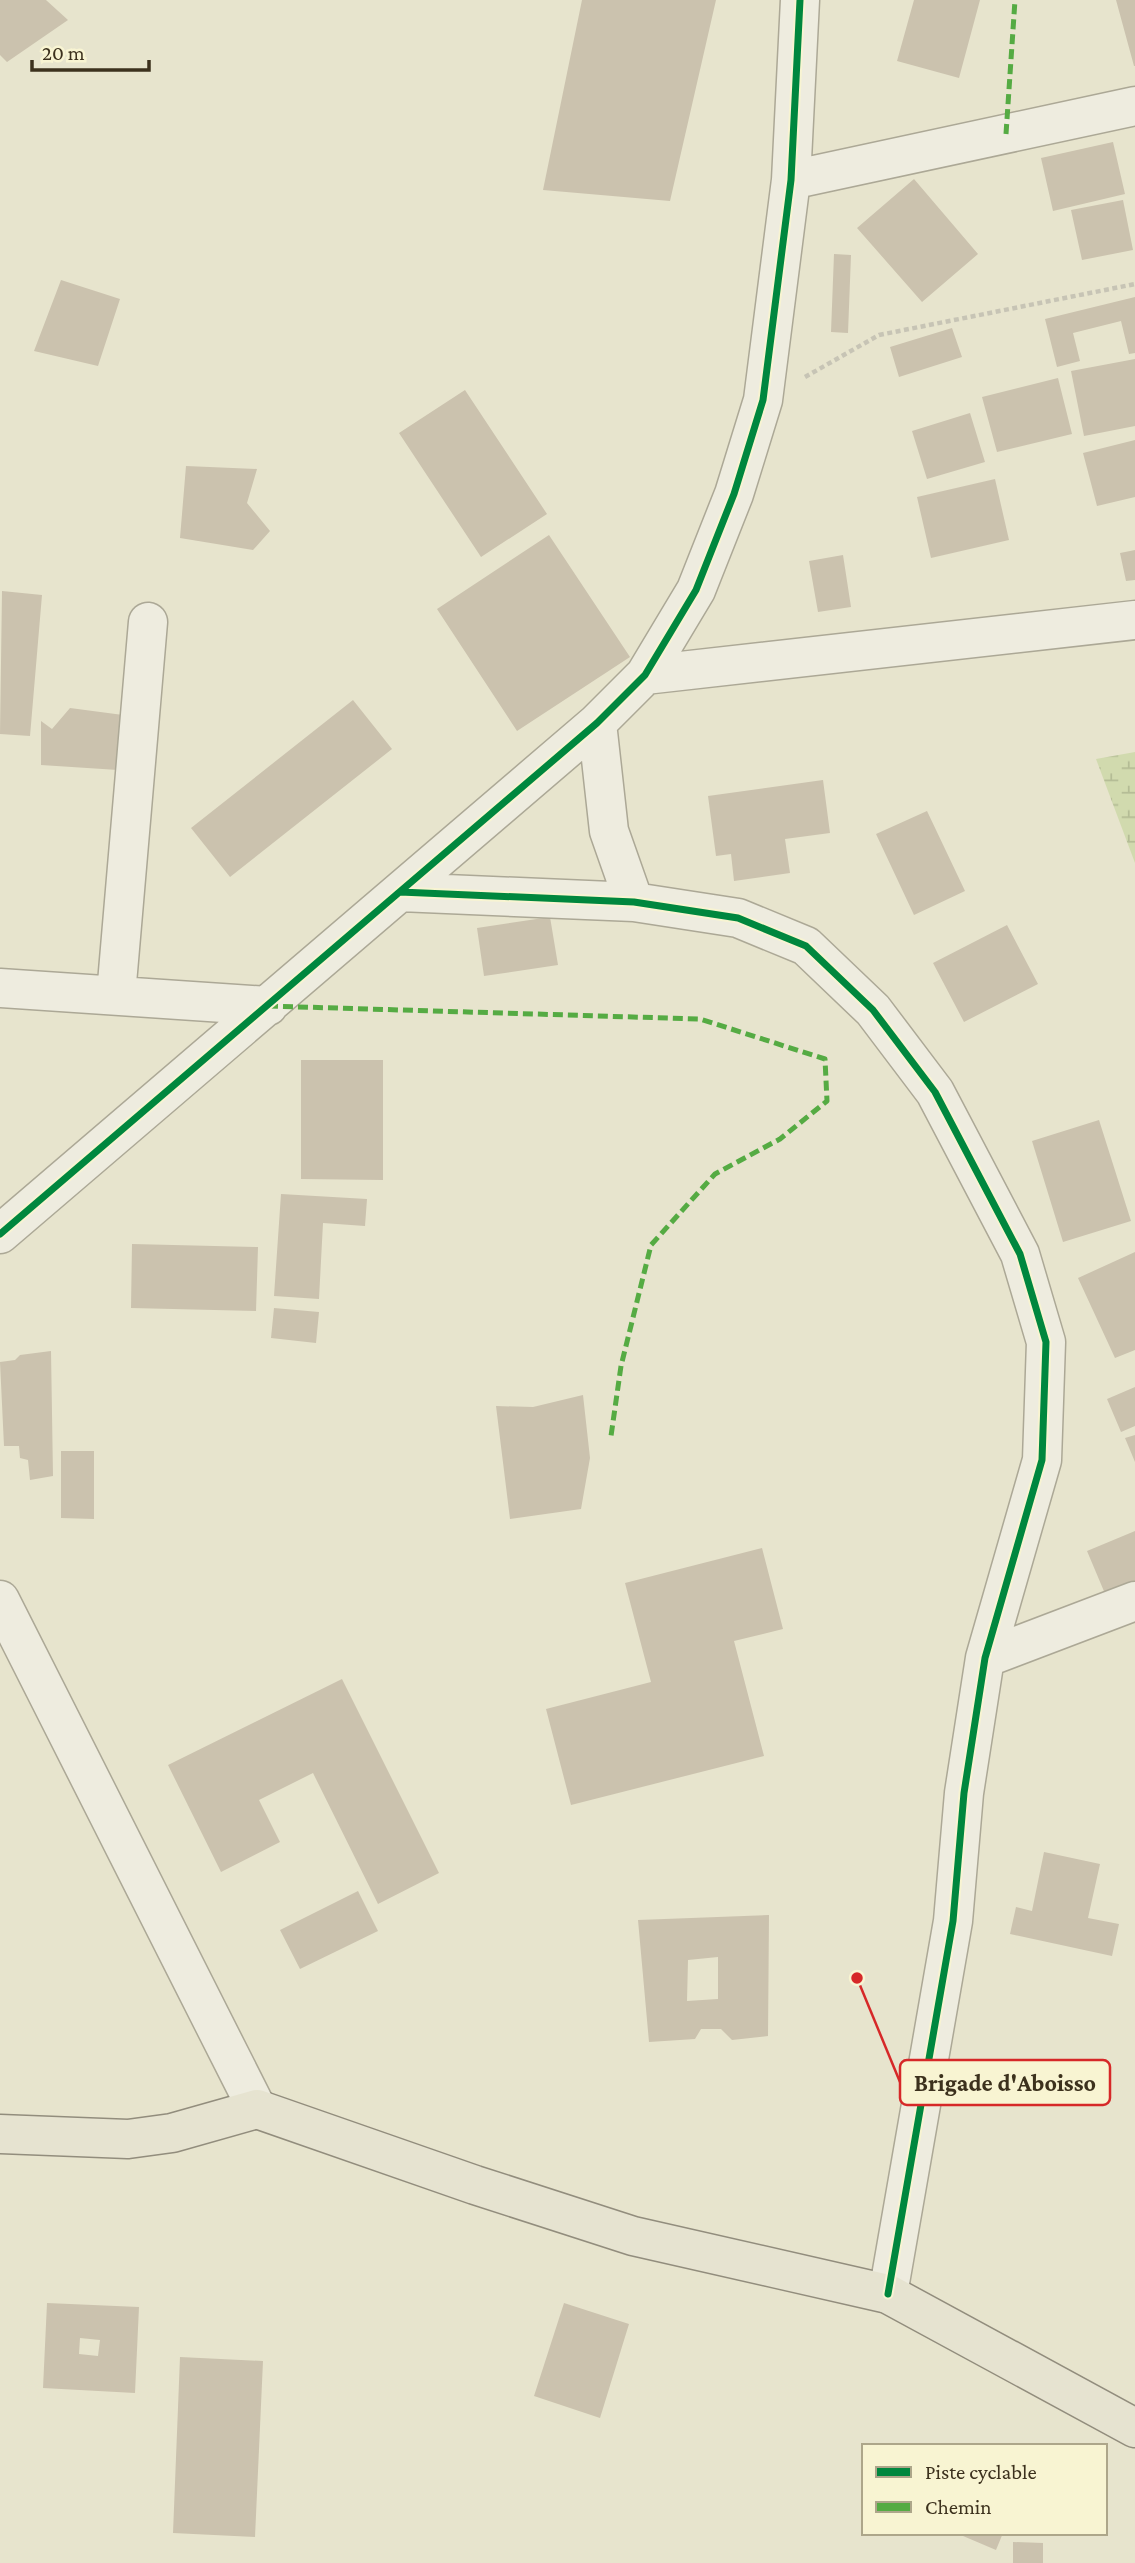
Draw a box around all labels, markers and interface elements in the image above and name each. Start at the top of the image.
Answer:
scale bar [32,28,149,72]
text: 20 m [42,41,85,65]
callout: Brigade d'Aboisso [900,2060,1110,2105]
text: Brigade d'Aboisso [914,2069,1096,2096]
legend [862,2444,1107,2535]
text: Piste cyclable [925,2460,1037,2484]
text: Chemin [925,2495,992,2519]

